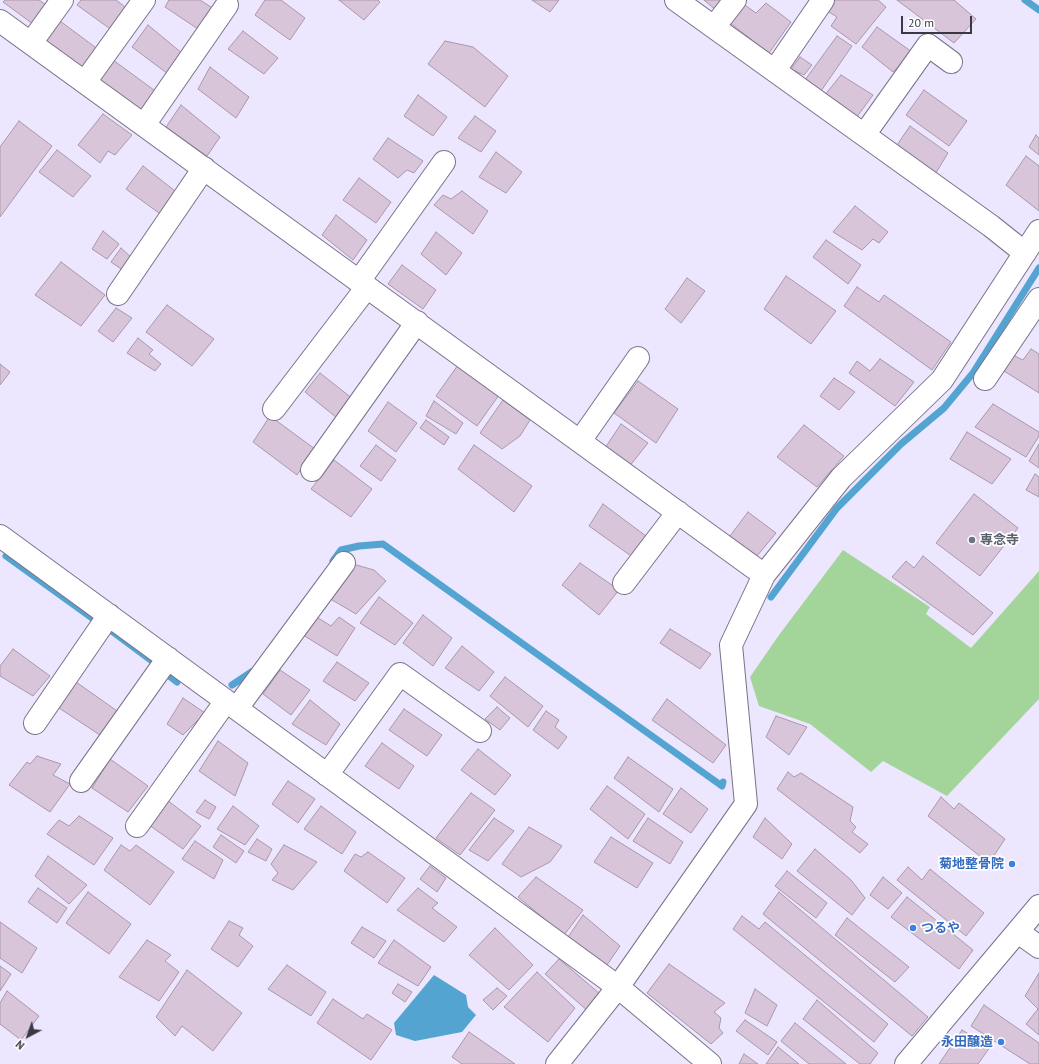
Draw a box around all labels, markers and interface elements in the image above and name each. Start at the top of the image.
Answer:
scale bar [903,8,974,34]
text: 20 m [908,15,934,30]
place label: 専念寺 [980,532,1019,548]
marker: 専念寺 [967,535,977,545]
place label: 菊地整骨院 [939,856,1004,872]
marker: 菊地整骨院 [1007,859,1017,869]
place label: つるや [921,920,960,936]
marker: つるや [908,923,918,933]
north arrow [8,1016,48,1056]
place label: 永田醸造 [941,1034,993,1050]
text: N [13,1037,27,1053]
marker: 永田醸造 [996,1037,1006,1047]

